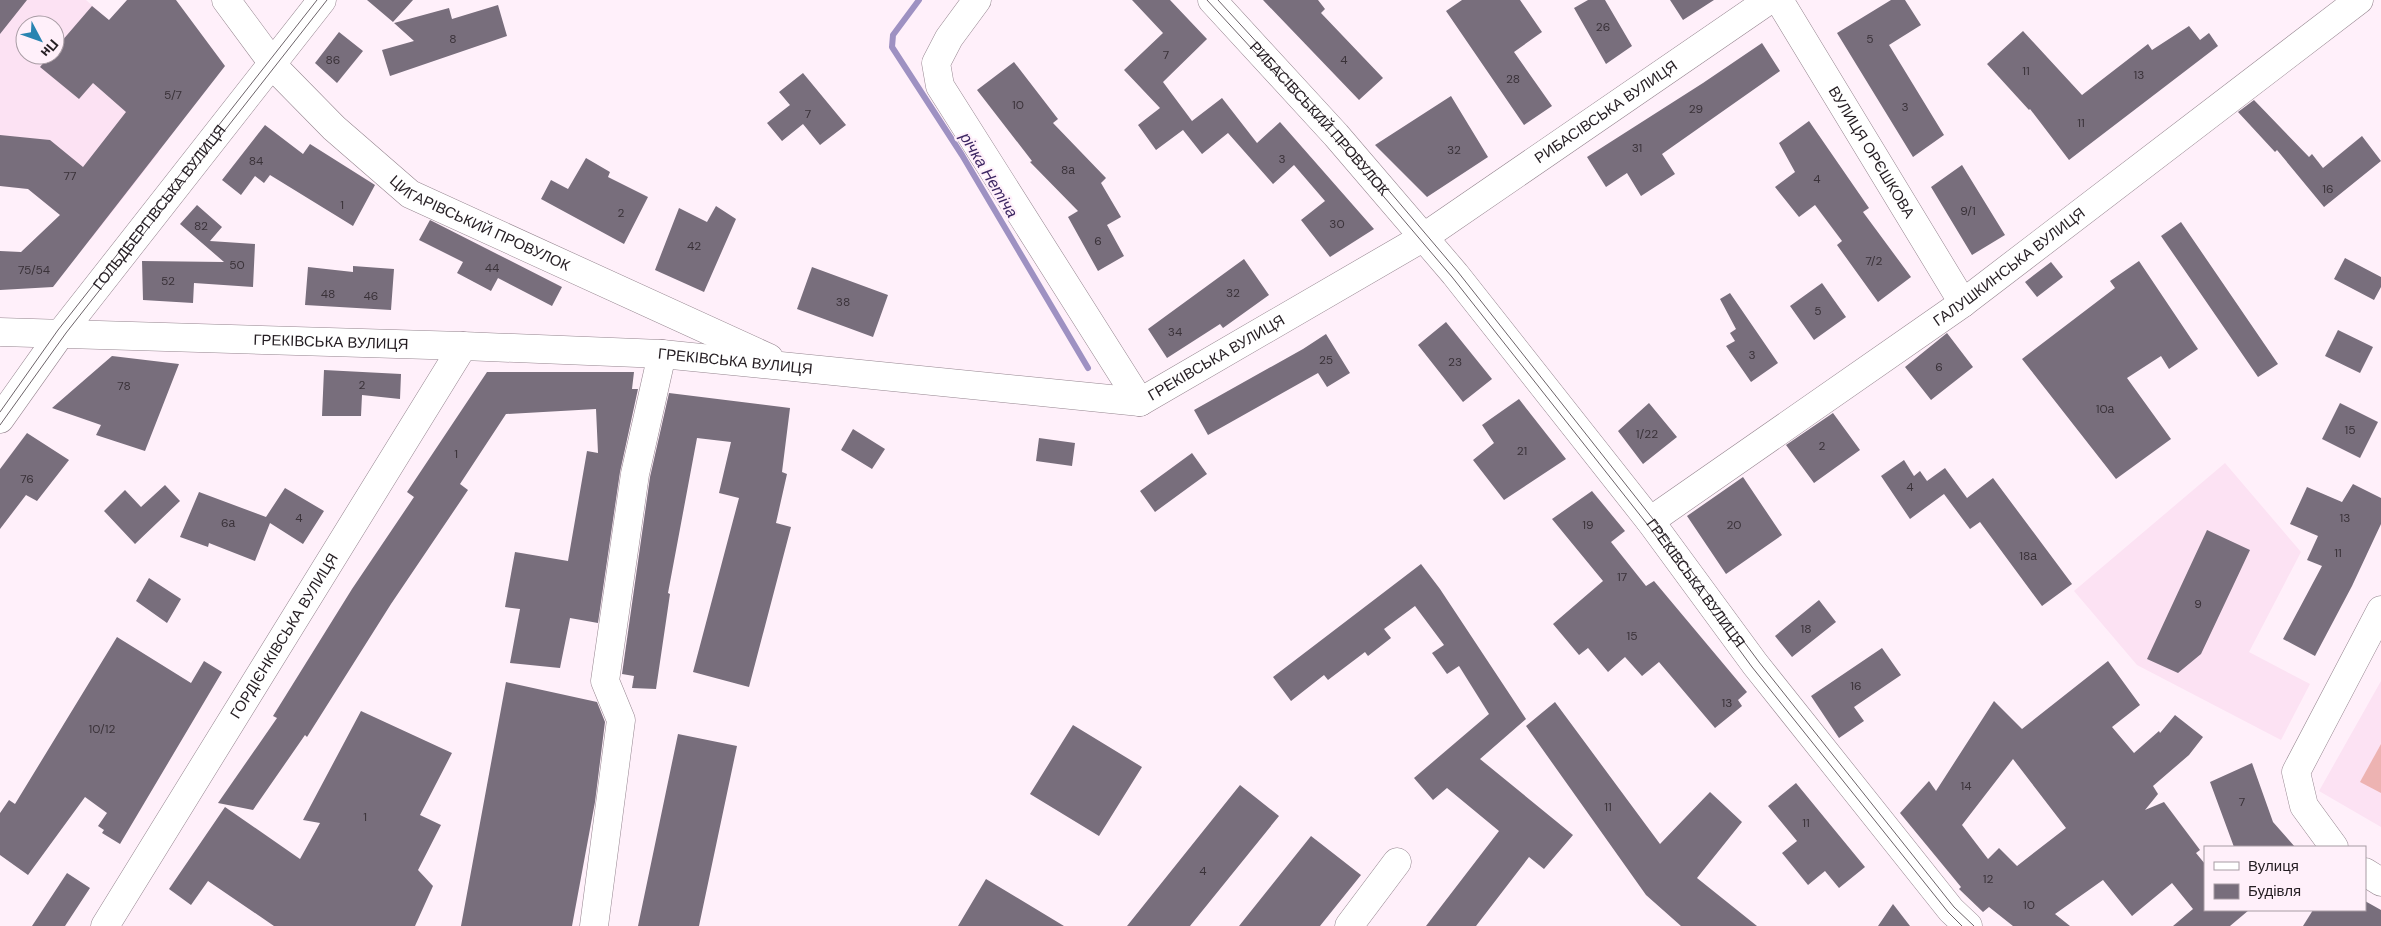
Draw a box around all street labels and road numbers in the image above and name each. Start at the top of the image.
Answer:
street label: РИБАСІВСЬКИЙ ПРОВУЛОК [1245,37,1394,200]
street label: РИБАСІВСЬКА ВУЛИЦЯ [1531,56,1681,168]
street label: ВУЛИЦЯ ОРЄШКОВА [1824,82,1919,222]
street label: ГОЛЬДБЕРГІВСЬКА ВУЛИЦЯ [88,121,230,294]
street label: ЦИГАРІВСЬКИЙ ПРОВУЛОК [385,171,573,276]
street label: ГАЛУШКИНСЬКА ВУЛИЦЯ [1929,203,2089,331]
street label: ГРЕКІВСЬКА ВУЛИЦЯ [1144,310,1288,405]
street label: ГРЕКІВСЬКА ВУЛИЦЯ [253,330,409,354]
street label: ГРЕКІВСЬКА ВУЛИЦЯ [657,344,813,379]
street label: ГРЕКІВСЬКА ВУЛИЦЯ [1642,515,1750,652]
street label: ГОРДІЄНКІВСЬКА ВУЛИЦЯ [225,549,343,722]

